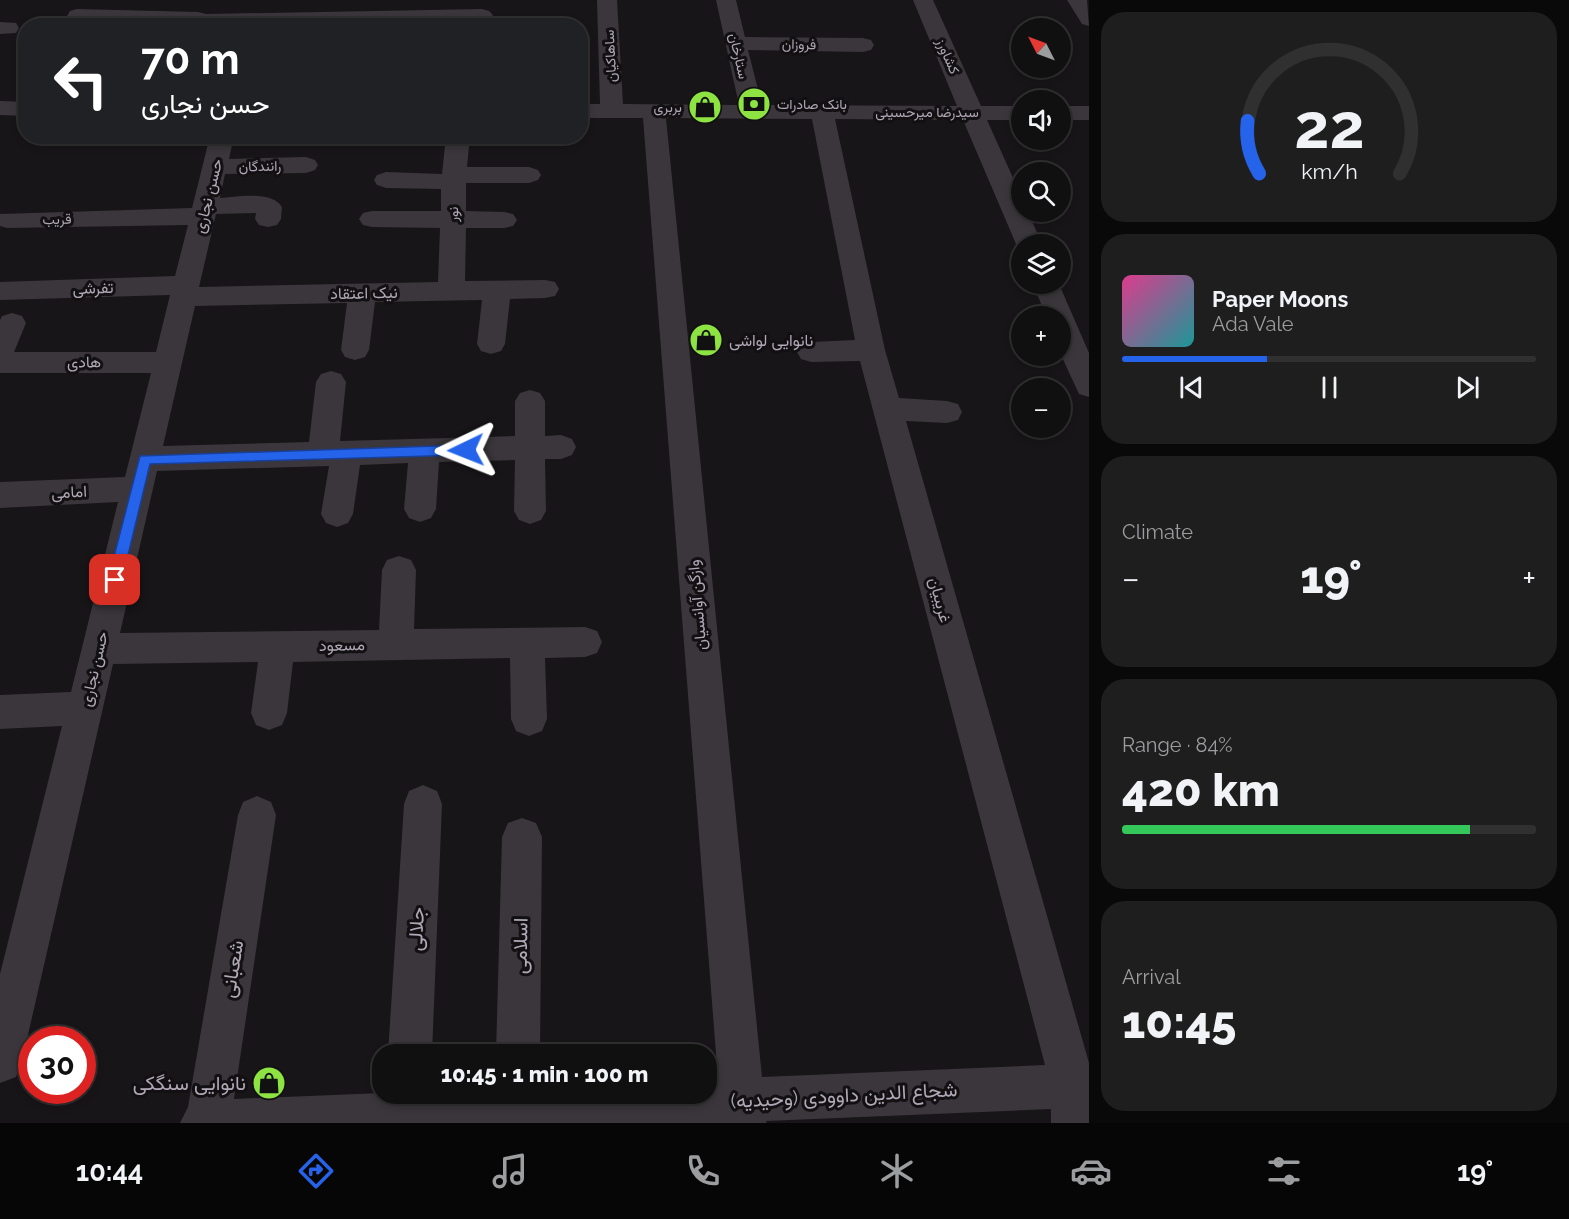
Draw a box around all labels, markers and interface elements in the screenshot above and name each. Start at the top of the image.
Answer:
north arrow [1011,18,1071,78]
map controls [1011,18,1071,438]
street label: ساهاکیان [601,29,620,83]
street label: ستارخان [725,32,752,81]
text: 70 m [141,35,240,84]
street label: کشاورز [932,35,963,77]
street label: فروزان [782,36,816,53]
icon: left [42,42,120,120]
bank icon: بانک صادرات [736,86,772,122]
text: حسن نجاری [141,88,270,119]
shop icon: بربری [687,89,723,125]
text: 22 [1294,89,1364,163]
button: sound [1011,90,1071,150]
place label: بانک صادرات [777,96,847,113]
place label: بربری [653,99,682,116]
street label: سیدرضا میرحسینی [875,104,979,121]
street label: حسن نجاری [190,156,227,236]
street label: رانندگان [239,158,282,175]
text: km/h [1301,159,1357,184]
button: search [1011,162,1071,222]
street label: نور [445,206,462,223]
street label: قریب [42,211,72,228]
button: layers [1011,234,1071,294]
street label: تفرشی [72,278,114,299]
street label: نیک اعتقاد [330,283,398,303]
text: Paper Moons [1212,286,1348,312]
button: + [1011,306,1071,366]
text: Ada Vale [1212,312,1294,336]
shop icon: نانوایی لواشی [688,322,724,358]
place label: نانوایی لواشی [729,331,813,351]
street label: هادی [67,352,101,373]
icon: previous [1175,371,1208,404]
icon: pause [1313,371,1346,404]
icon: next [1451,371,1484,404]
button: − [1011,378,1071,438]
position arrow [434,418,498,482]
street label: امامی [51,482,87,503]
text: Climate [1122,520,1193,544]
text: 19° [1300,551,1362,604]
pin [89,554,140,605]
street label: وازگن آوانسیان [684,559,711,651]
text: − [1122,559,1140,598]
text: + [1522,559,1536,598]
icon: arrive [98,563,131,596]
street label: غریبیان [924,575,955,625]
street label: حسن نجاری [76,629,113,709]
street label: مسعود [319,635,365,656]
text: Range · 84% [1122,733,1233,757]
text: 420 km [1122,764,1280,817]
street label: جلالی [403,906,429,952]
street label: اسلامی [508,918,532,974]
street label: شعبانی [216,938,248,1000]
text: Arrival [1122,965,1181,989]
text: 10:45 [1122,996,1236,1049]
speed limit sign: 30 [18,1026,96,1104]
text: 10:45 · 1 min · 100 m [441,1061,648,1087]
shop icon: نانوایی سنگکی [251,1065,287,1101]
place label: نانوایی سنگکی [133,1071,246,1096]
street label: شجاع الدین داوودی (وحیدیه) [730,1077,958,1115]
icon: directions [295,1150,337,1192]
icon: music [489,1150,531,1192]
icon: phone [682,1150,724,1192]
icon: climate [876,1150,918,1192]
icon: car [1070,1150,1112,1192]
icon: filters [1263,1150,1305,1192]
text: 10:44 [76,1156,143,1187]
text: 19° [1457,1156,1493,1187]

